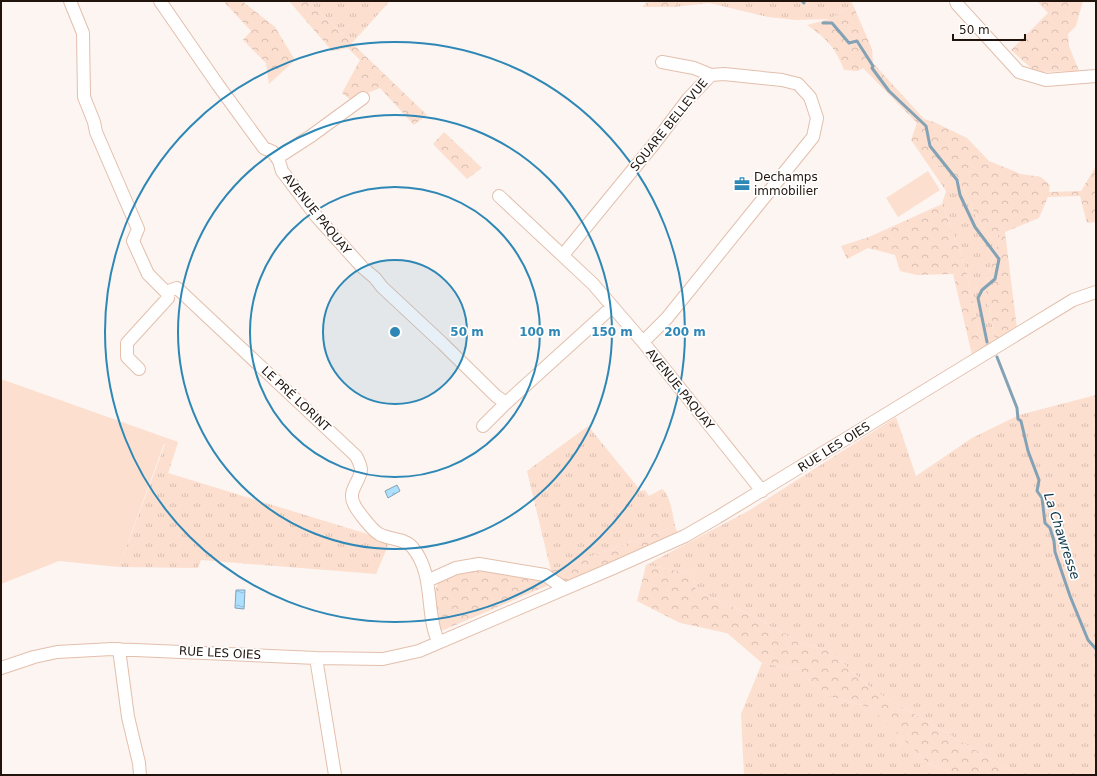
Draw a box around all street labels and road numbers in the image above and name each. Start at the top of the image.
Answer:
street label: SQUARE BELLEVUE [627,76,711,174]
street label: AVENUE PAQUAY [280,171,354,258]
street label: AVENUE PAQUAY [643,346,717,433]
street label: LE PRÉ LORINT [259,363,334,435]
street label: RUE LES OIES [795,419,873,475]
street label: RUE LES OIES [178,644,262,662]

